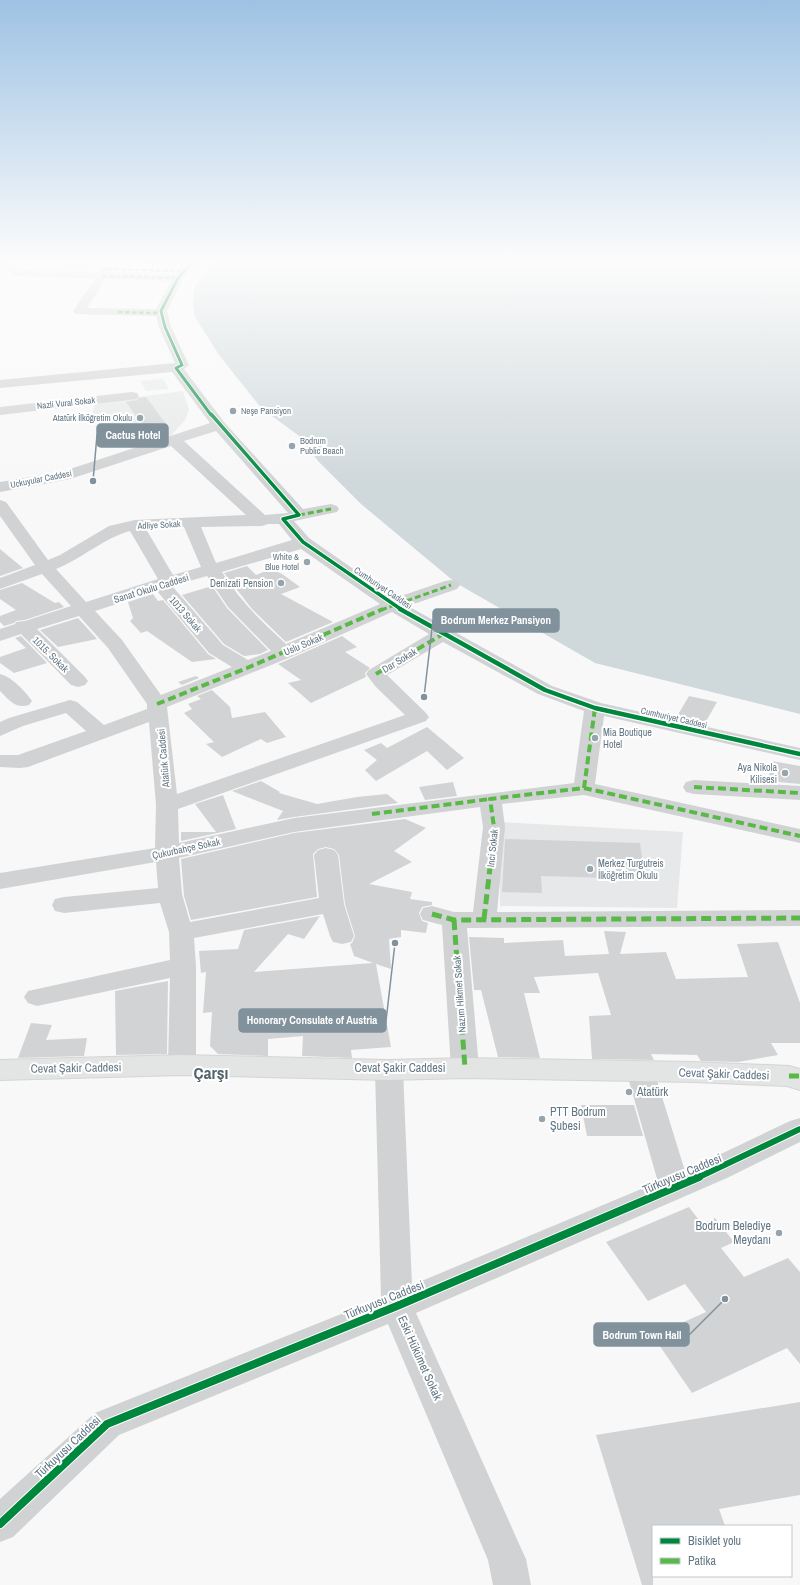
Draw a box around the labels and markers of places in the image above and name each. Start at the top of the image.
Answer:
place label: Neşe Pansiyon [241,405,291,417]
marker: Neşe Pansiyon [228,406,238,416]
place label: Atatürk İlköğretim Okulu [52,412,132,424]
marker: Atatürk İlköğretim Okulu [135,413,145,423]
callout: Cactus Hotel [97,424,168,447]
place label: Bodrum Public Beach [300,435,344,457]
marker: Bodrum Public Beach [287,441,297,451]
place label: White & Blue Hotel [265,551,299,573]
marker: White & Blue Hotel [302,557,312,567]
place label: Denizati Pension [210,577,273,590]
marker: Denizati Pension [276,578,286,588]
callout: Bodrum Merkez Pansiyon [433,609,559,632]
place label: Mia Boutique Hotel [603,726,652,751]
marker: Mia Boutique Hotel [590,733,600,743]
place label: Aya Nikola Kilisesi [736,761,777,786]
marker: Aya Nikola Kilisesi [780,768,790,778]
place label: Merkez Turgutreis İlköğretim Okulu [598,857,664,882]
marker: Merkez Turgutreis İlköğretim Okulu [585,864,595,874]
callout: Honorary Consulate of Austria [239,1009,386,1032]
place label: Atatürk [636,1084,668,1100]
marker: Atatürk [624,1087,634,1097]
place label: PTT Bodrum Şubesi [550,1104,606,1134]
marker: PTT Bodrum Şubesi [537,1114,547,1124]
place label: Bodrum Belediye Meydanı [696,1218,771,1248]
marker: Bodrum Belediye Meydanı [774,1228,784,1238]
callout: Bodrum Town Hall [594,1323,689,1346]

